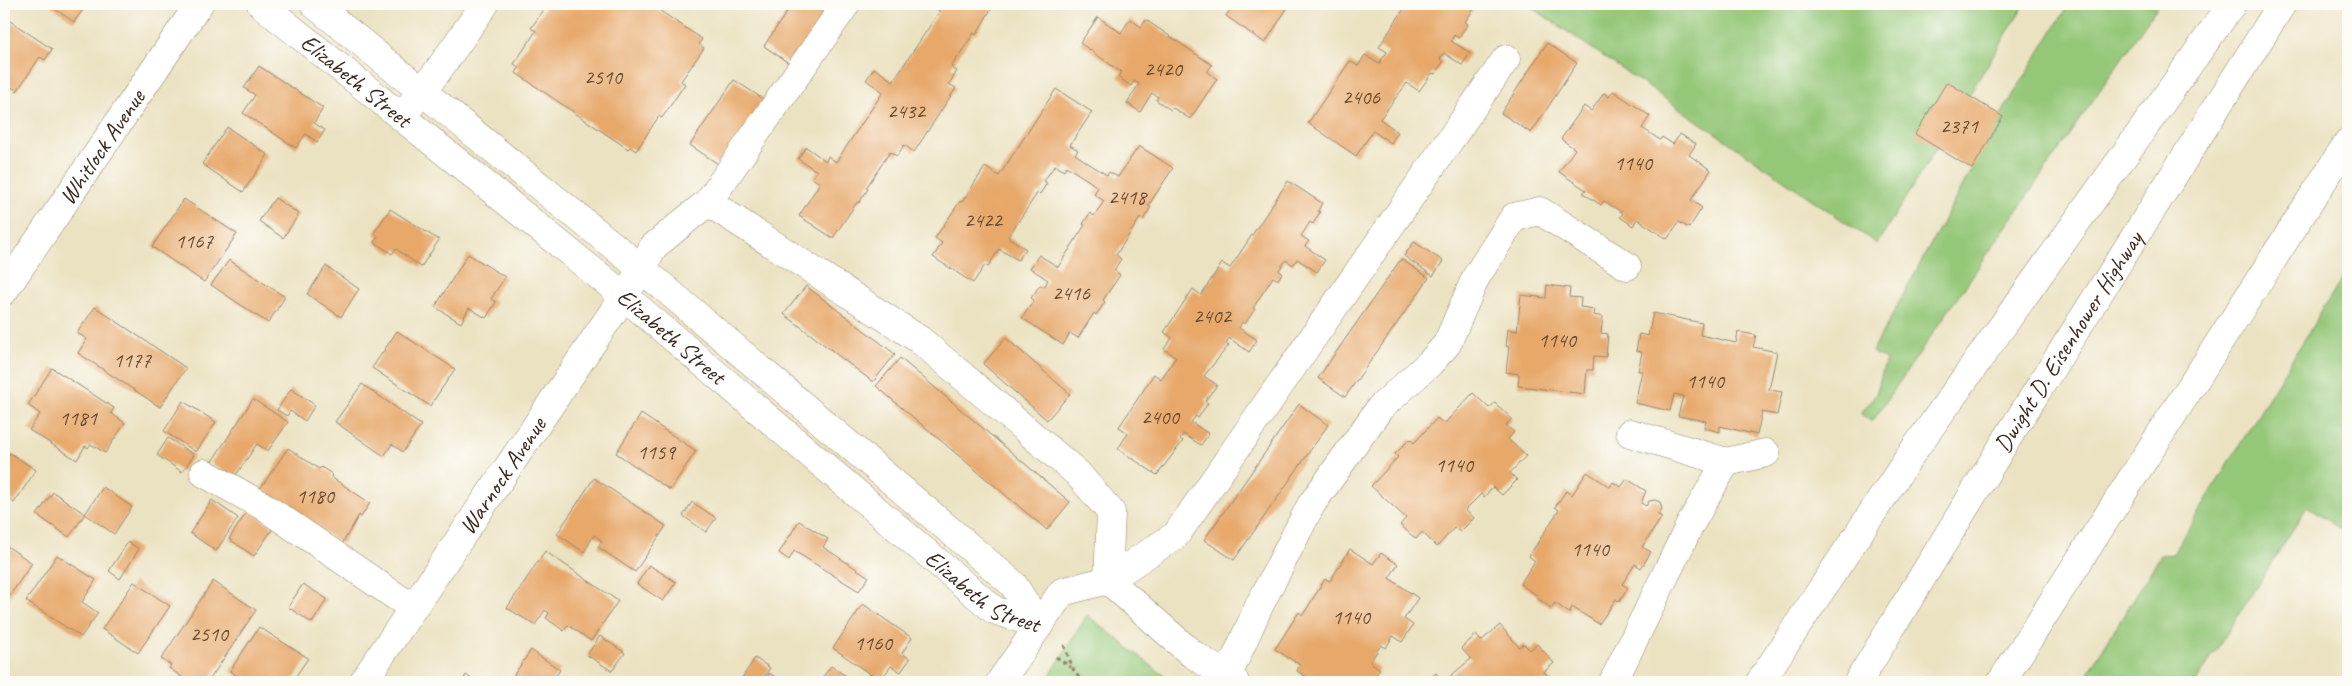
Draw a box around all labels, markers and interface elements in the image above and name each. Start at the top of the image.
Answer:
street label: Elizabeth Street [295,27,419,135]
house number: 2420 [1144,56,1183,82]
house number: 2510 [584,64,623,90]
street label: Whitlock Avenue [52,82,153,210]
house number: 2406 [1342,84,1380,110]
house number: 2432 [887,98,926,124]
house number: 2371 [1940,113,1979,139]
house number: 1140 [1614,150,1653,176]
house number: 2418 [1108,184,1148,210]
house number: 2422 [964,207,1003,233]
street label: Dwight D. Eisenhower Highway [1987,224,2150,458]
house number: 1167 [175,228,214,254]
house number: 2416 [1052,280,1090,306]
street label: Elizabeth Street [611,282,733,392]
house number: 2402 [1193,303,1232,329]
house number: 1140 [1538,327,1577,353]
house number: 1177 [113,347,152,373]
house number: 1140 [1686,368,1725,394]
house number: 2400 [1141,404,1180,430]
house number: 1181 [59,405,98,431]
street label: Warnock Avenue [452,410,554,540]
house number: 1159 [637,439,676,465]
house number: 1140 [1435,452,1474,478]
house number: 1180 [296,483,335,509]
house number: 1140 [1571,536,1610,562]
street label: Elizabeth Street [919,543,1046,640]
house number: 1140 [1332,604,1371,630]
house number: 2510 [190,621,229,647]
house number: 1160 [854,630,893,656]

